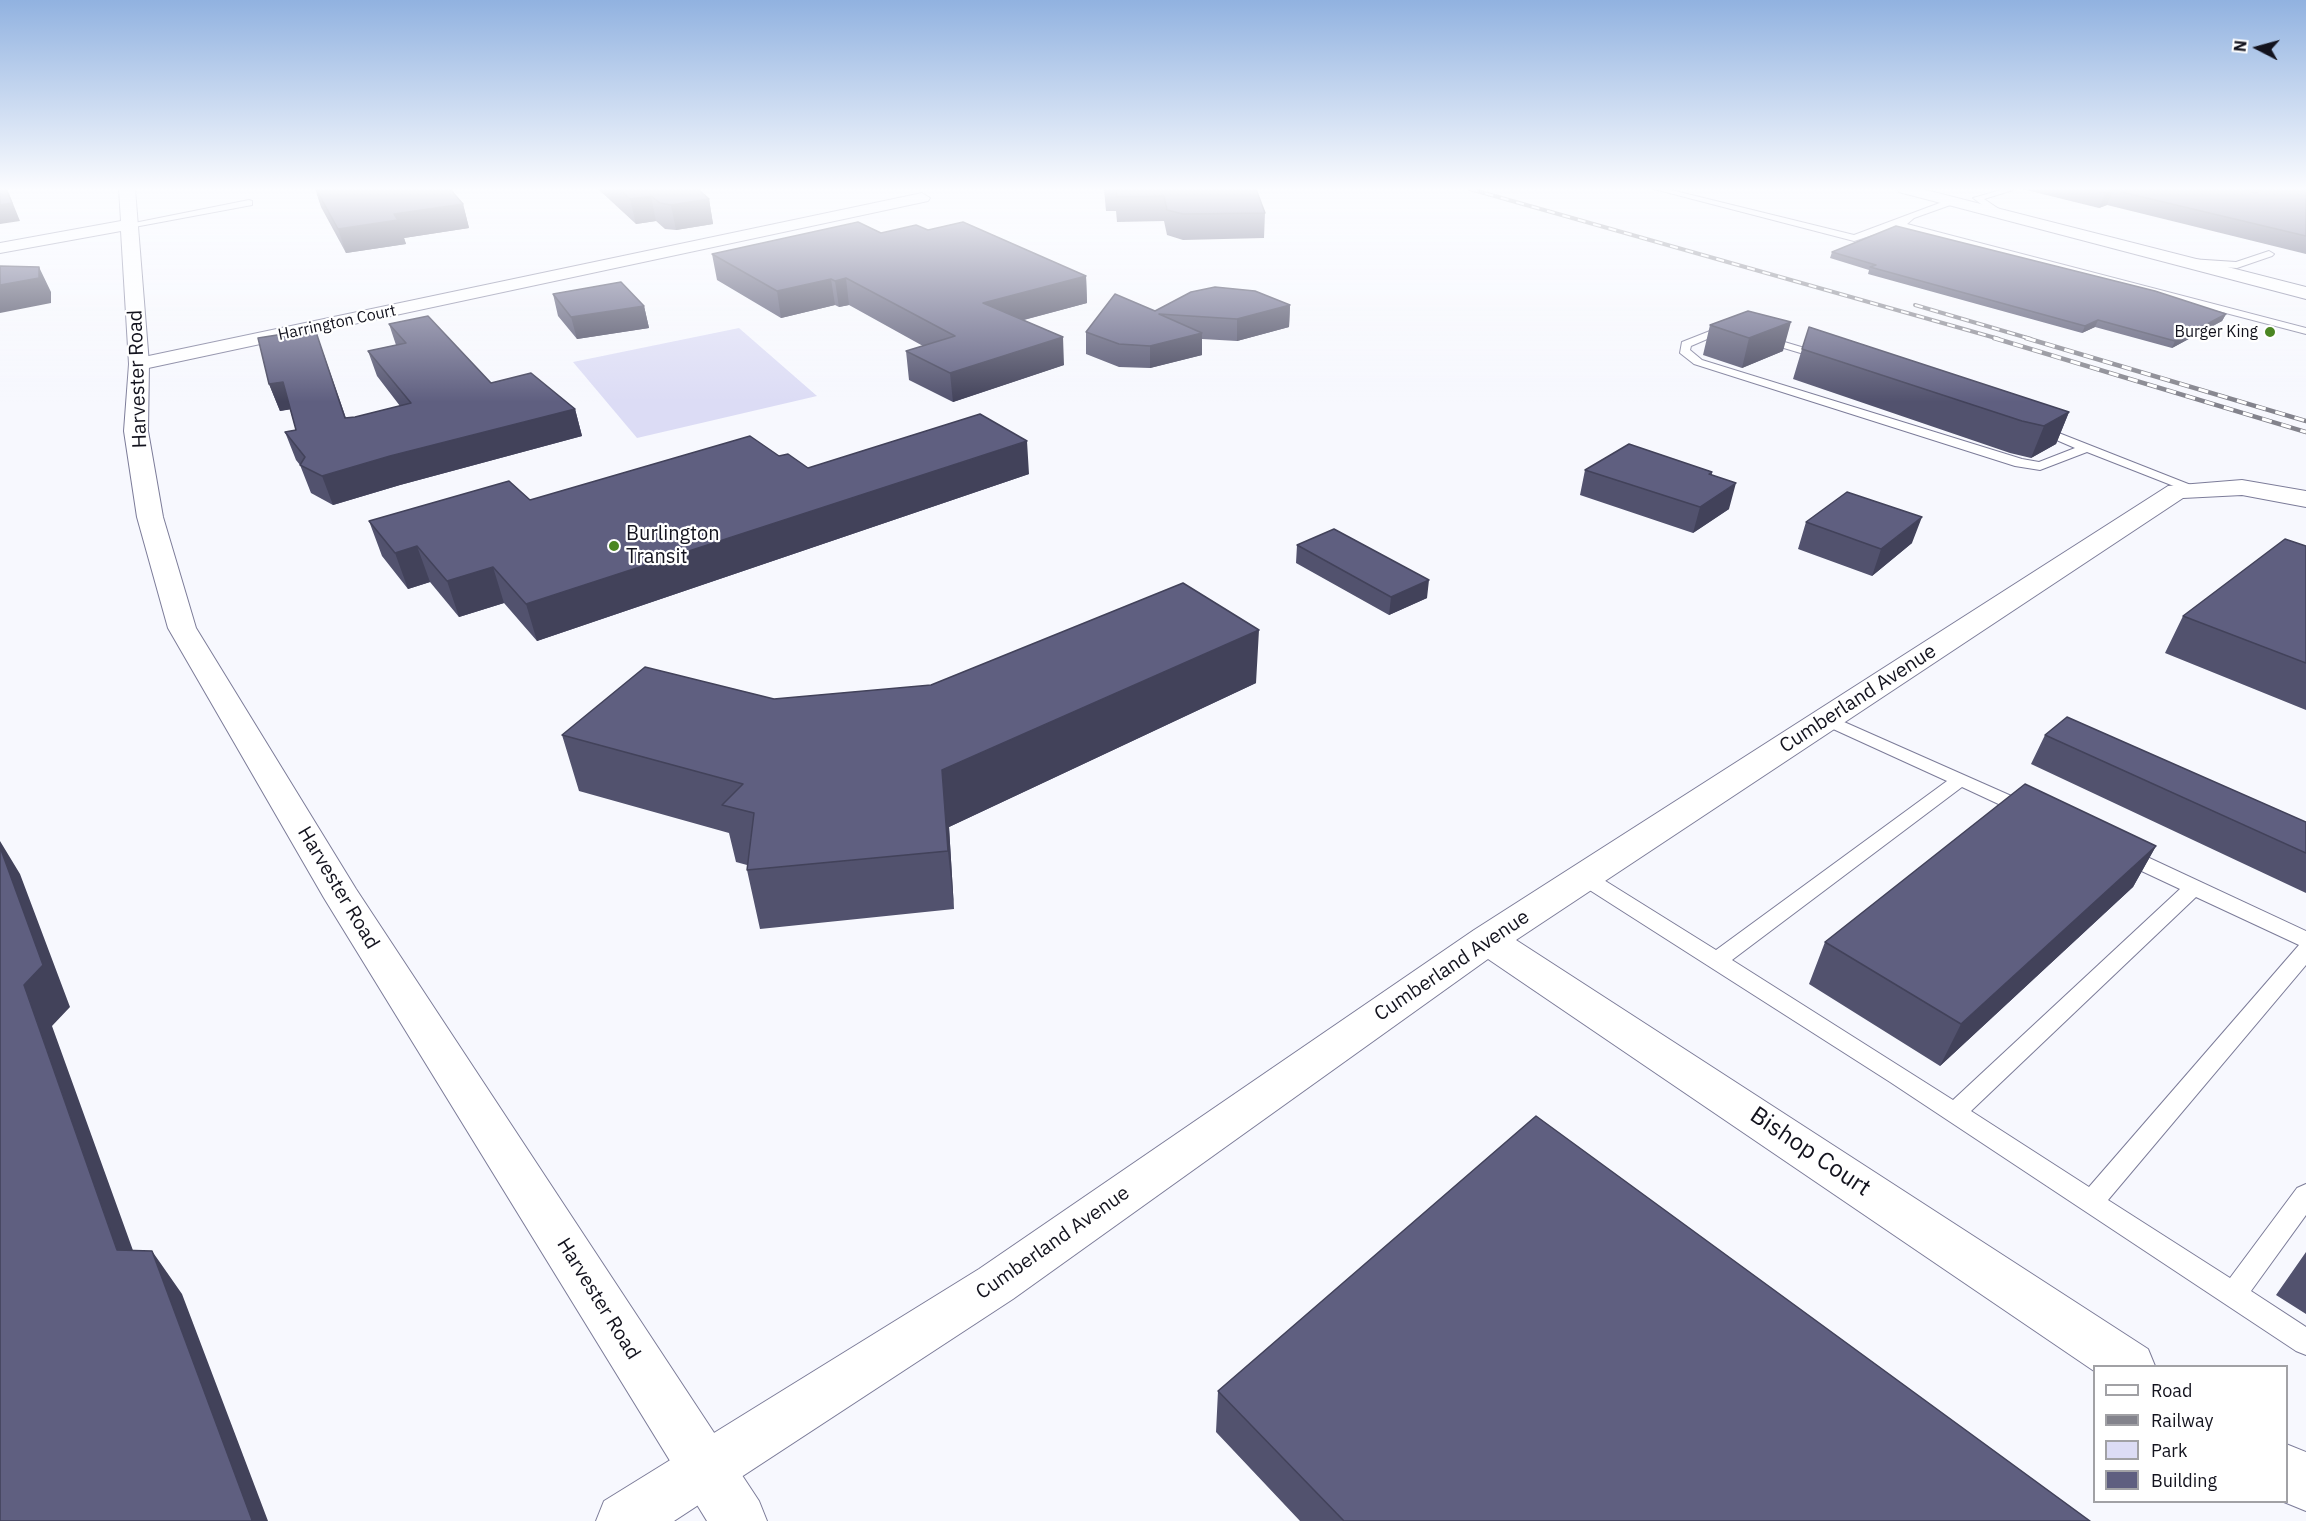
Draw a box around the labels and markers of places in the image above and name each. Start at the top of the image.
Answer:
place label: Burger King [2174,322,2258,342]
marker: Burger King [2263,325,2277,339]
place label: Burlington Transit [626,522,720,569]
marker: Burlington Transit [607,539,621,553]

